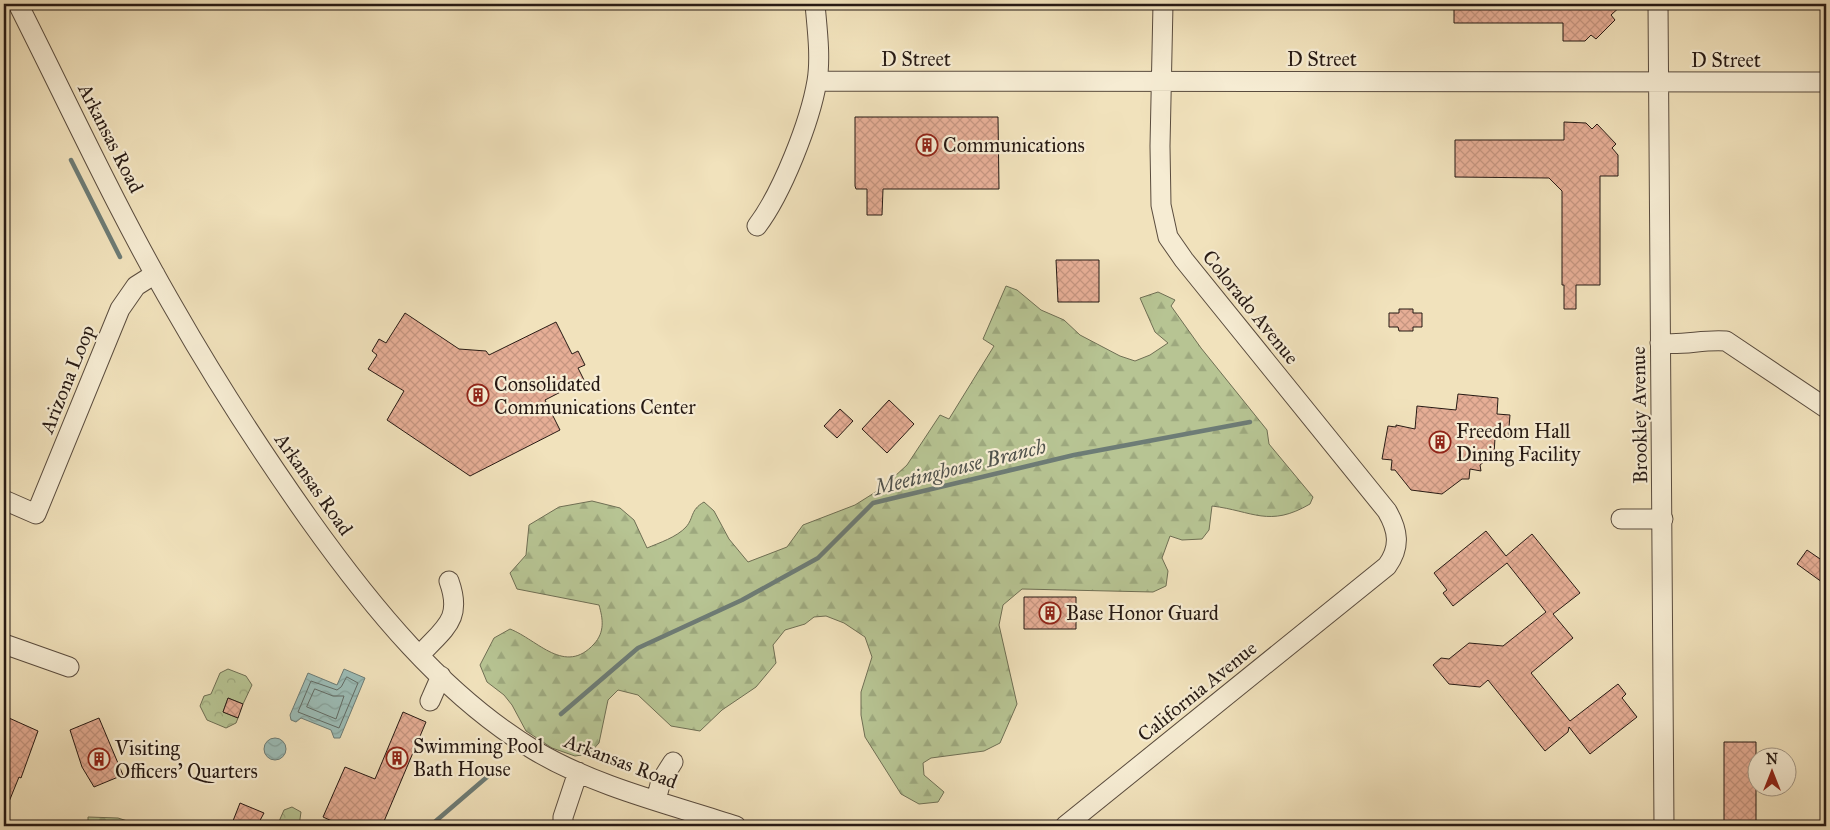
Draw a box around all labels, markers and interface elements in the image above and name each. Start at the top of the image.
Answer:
street label: D Street [881,47,951,71]
street label: D Street [1287,47,1357,71]
street label: D Street [1691,48,1761,72]
street label: Arkansas Road [73,79,149,197]
building icon: Communications [915,133,939,157]
place label: Communications [943,133,1085,157]
street label: Colorado Avenue [1198,245,1304,369]
street label: Arizona Loop [34,321,100,438]
street label: Brookley Avenue [1626,346,1652,484]
place label: Consolidated Communications Center [494,372,696,419]
building icon: Consolidated Communications Center [466,383,490,407]
place label: Freedom Hall Dining Facility [1456,419,1581,467]
street label: Arkansas Road [269,427,358,540]
building icon: Freedom Hall Dining Facility [1428,430,1452,454]
water label: Meetinghouse Branch [870,433,1049,501]
building icon: Base Honor Guard [1038,601,1062,625]
place label: Base Honor Guard [1066,601,1219,625]
street label: California Avenue [1133,636,1261,746]
street label: Arkansas Road [560,728,681,794]
place label: Swimming Pool Bath House [413,734,544,781]
place label: Visiting Officers' Quarters [114,736,258,783]
building icon: Swimming Pool Bath House [385,746,409,770]
building icon: Visiting Officers' Quarters [87,747,111,771]
north arrow [1748,748,1798,798]
text: N [1766,751,1778,768]

